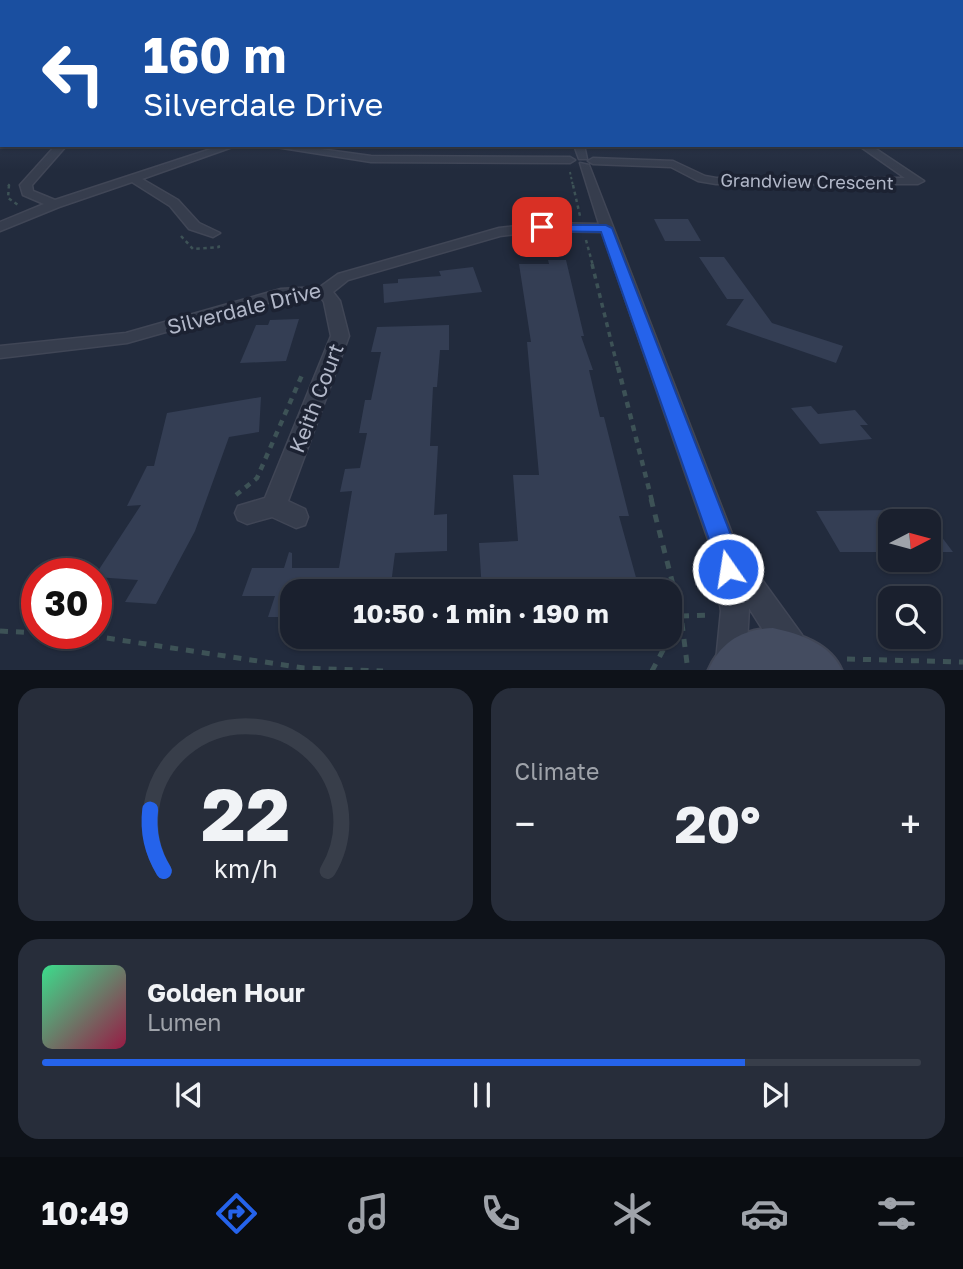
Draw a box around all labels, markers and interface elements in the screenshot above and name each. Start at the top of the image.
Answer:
text: 160 m [143,25,286,84]
icon: left [28,28,119,119]
text: Silverdale Drive [143,85,383,123]
street label: Grandview Crescent [720,168,894,194]
pin [512,197,572,257]
icon: arrive [523,208,561,246]
street label: Silverdale Drive [164,276,324,340]
street label: Keith Court [283,340,349,456]
north arrow [878,509,942,572]
map controls [878,509,941,649]
position arrow [691,532,765,606]
speed limit sign: 30 [21,558,112,649]
button: search [878,586,941,649]
text: 10:50 · 1 min · 190 m [353,598,609,629]
text: Climate [515,757,599,785]
text: 22 [201,770,290,857]
text: 20° [675,792,761,854]
text: − [515,801,535,846]
text: + [900,801,921,846]
text: km/h [213,852,277,883]
text: Golden Hour [147,977,305,1008]
text: Lumen [147,1008,221,1036]
icon: previous [170,1076,208,1114]
icon: pause [463,1076,501,1114]
icon: next [756,1076,794,1114]
icon: directions [212,1189,261,1238]
icon: music [344,1189,393,1238]
icon: phone [476,1189,525,1238]
icon: climate [608,1189,657,1238]
icon: car [740,1189,789,1238]
icon: filters [872,1189,921,1238]
text: 10:49 [42,1194,129,1232]

